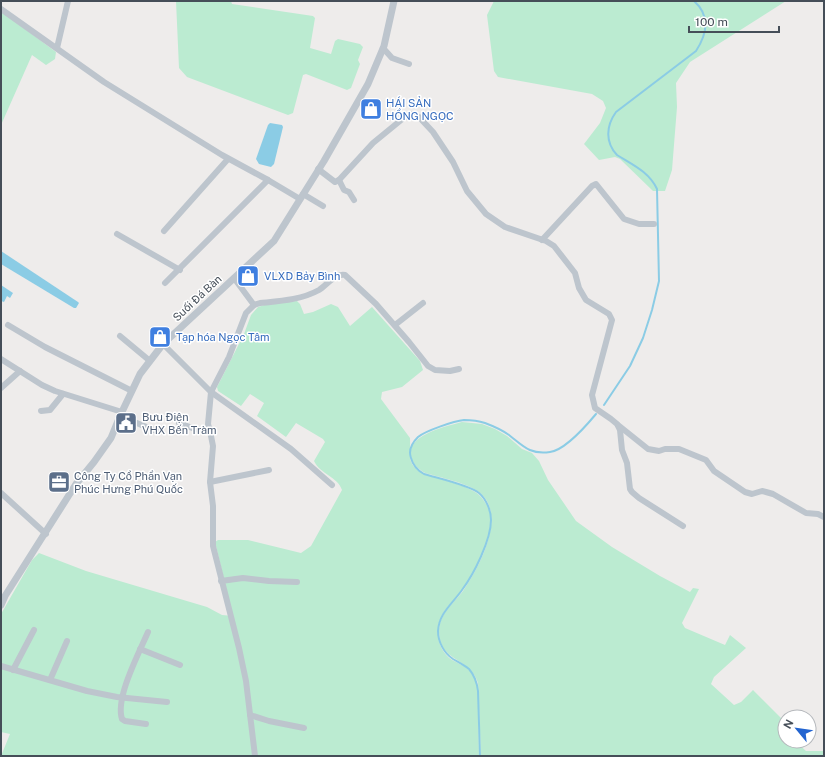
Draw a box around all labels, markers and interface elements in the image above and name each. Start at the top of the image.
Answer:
scale bar [689,8,779,34]
text: 100 m [695,15,728,29]
place label: HÁI SẢN HỒNG NGỌC [386,95,454,122]
shop icon: HÁI SẢN HỒNG NGỌC [358,96,384,122]
shop icon: VLXD Bảy Bình [235,263,261,289]
place label: VLXD Bảy Bình [264,270,340,282]
street label: Suối Đá Bàn [170,273,224,323]
shop icon: Tạp hóa Ngọc Tâm [147,324,173,350]
place label: Tạp hóa Ngọc Tâm [176,331,270,343]
public building icon: Bưu Điện VHX Bến Tràm [113,410,139,436]
place label: Bưu Điện VHX Bến Tràm [142,411,217,436]
office icon: Công Ty Cổ Phần Vạn Phúc Hưng Phú Quốc [46,469,72,495]
place label: Công Ty Cổ Phần Vạn Phúc Hưng Phú Quốc [74,470,183,495]
north arrow [777,709,817,749]
text: N [781,717,796,731]

